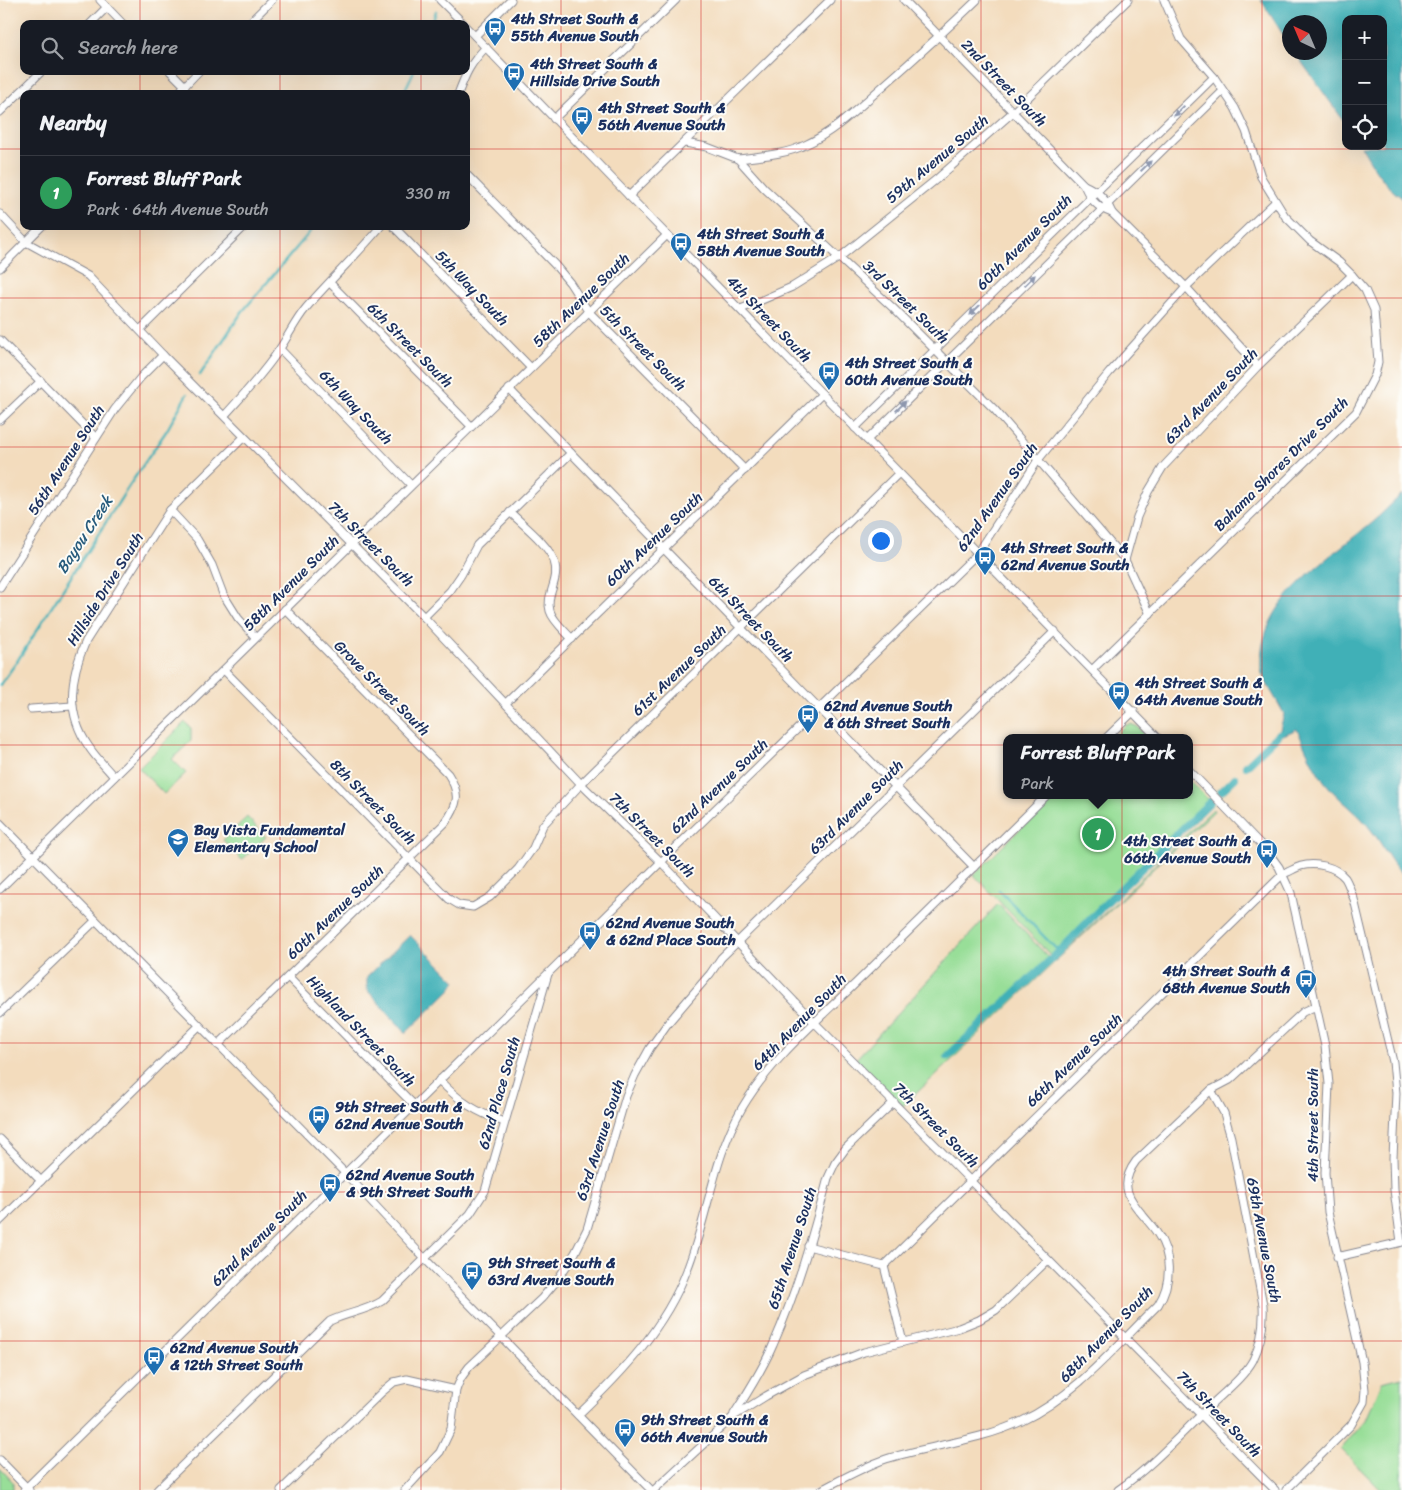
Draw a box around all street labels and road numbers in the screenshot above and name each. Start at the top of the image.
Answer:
street label: 2nd Street South [955,33,1053,133]
street label: 59th Avenue South [880,108,994,210]
street label: 60th Avenue South [970,188,1078,296]
street label: 5th Way South [429,244,515,332]
street label: 58th Avenue South [526,246,636,354]
street label: 3rd Street South [857,254,956,351]
street label: 4th Street South [720,269,818,369]
street label: 6th Street South [361,296,459,394]
street label: 5th Street South [594,299,693,398]
street label: 63rd Avenue South [1158,342,1264,450]
street label: 6th Way South [313,363,399,451]
street label: Bahama Shores Drive South [1207,390,1355,538]
street label: 56th Avenue South [20,399,112,520]
street label: 62nd Avenue South [950,437,1045,557]
street label: 60th Avenue South [599,485,709,593]
street label: 7th Street South [322,495,420,593]
street label: Hillside Drive South [60,527,150,651]
street label: 58th Avenue South [237,529,345,637]
street label: 6th Street South [702,569,800,669]
street label: 61st Avenue South [626,618,733,722]
street label: Grove Street South [328,634,436,742]
street label: 62nd Avenue South [664,732,774,840]
street label: 8th Street South [324,753,422,851]
street label: 63rd Avenue South [802,753,910,861]
street label: 7th Street South [603,786,701,884]
street label: 60th Avenue South [280,858,390,966]
street label: 64th Avenue South [745,967,853,1077]
street label: Highland Street South [300,969,422,1093]
street label: 66th Avenue South [1019,1007,1129,1113]
street label: 62nd Place South [470,1033,528,1153]
street label: 4th Street South [1300,1068,1326,1182]
street label: 63rd Avenue South [568,1076,632,1204]
street label: 7th Street South [887,1076,985,1174]
street label: 69th Avenue South [1239,1175,1289,1305]
street label: 62nd Avenue South [204,1183,314,1293]
street label: 65th Avenue South [760,1183,824,1313]
street label: 68th Avenue South [1052,1279,1160,1389]
street label: 7th Street South [1170,1364,1268,1464]

